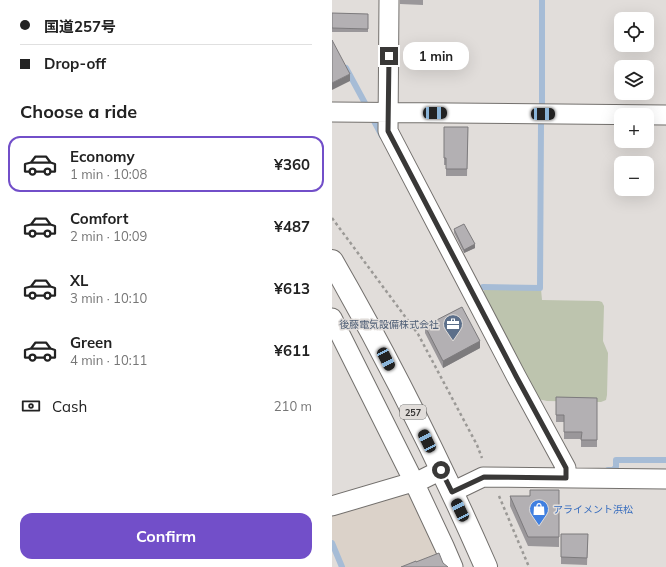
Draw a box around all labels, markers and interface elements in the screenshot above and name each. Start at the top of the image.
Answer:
map controls [614,12,654,196]
button: locate [614,12,654,52]
text: 国道257号 [44,17,116,36]
callout: 1 min [403,42,469,70]
route end [380,47,398,65]
text: 1 min [419,48,453,64]
text: Drop-off [44,54,106,73]
button: layers [614,60,654,100]
text: Choose a ride [20,100,137,123]
car [423,107,447,119]
car [531,108,555,120]
button: + [614,108,654,148]
icon: car [22,146,58,182]
text: Economy [70,147,135,166]
text: ¥360 [274,155,310,174]
button: − [614,156,654,196]
text: 1 min · 10:08 [70,166,147,182]
icon: car [22,208,58,244]
text: Comfort [70,209,128,228]
text: ¥487 [274,217,310,236]
text: 2 min · 10:09 [70,228,147,244]
icon: car [22,270,58,306]
text: XL [70,271,88,290]
text: ¥613 [274,279,310,298]
text: 3 min · 10:10 [70,290,147,306]
office icon: 後藤電気設備株式会社 [442,313,464,341]
place label: 後藤電気設備株式会社 [339,318,439,331]
icon: car [22,332,58,368]
text: Green [70,333,112,352]
text: ¥611 [274,341,310,360]
car [375,346,397,372]
text: 4 min · 10:11 [70,352,147,368]
icon: cash [20,395,42,417]
text: Cash [52,397,87,416]
text: 210 m [274,398,312,414]
road number: 257 [400,405,426,419]
car [416,428,438,454]
route start [432,461,450,479]
car [449,497,471,523]
shop icon: アライメント浜松 [528,498,550,526]
place label: アライメント浜松 [553,503,633,516]
button: Confirm [20,513,312,559]

